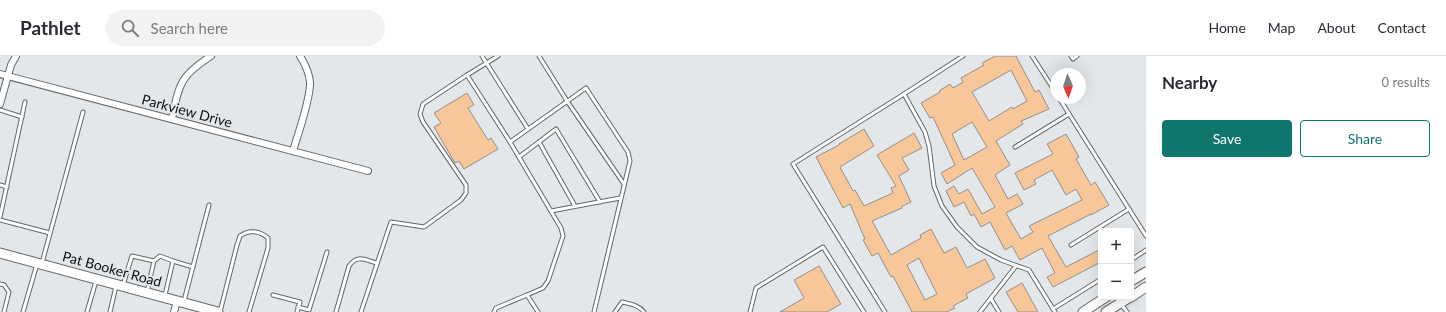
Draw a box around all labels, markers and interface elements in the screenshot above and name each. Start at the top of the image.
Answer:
search box [105,10,385,46]
text: Pathlet [20,16,81,39]
icon: search [119,17,141,39]
text: Search here [151,19,228,37]
text: Home [1208,19,1246,36]
text: Map [1268,19,1295,36]
text: About [1317,19,1355,36]
text: Contact [1377,19,1426,36]
north arrow [1050,68,1086,104]
text: Nearby [1162,72,1217,93]
text: 0 results [1382,74,1430,90]
street label: Parkview Drive [140,90,234,131]
button: Save [1162,120,1292,157]
button: Share [1300,120,1430,157]
map controls [1098,228,1134,300]
button: + [1098,228,1134,264]
street label: Pat Booker Road [61,247,164,290]
button: − [1098,264,1134,300]

